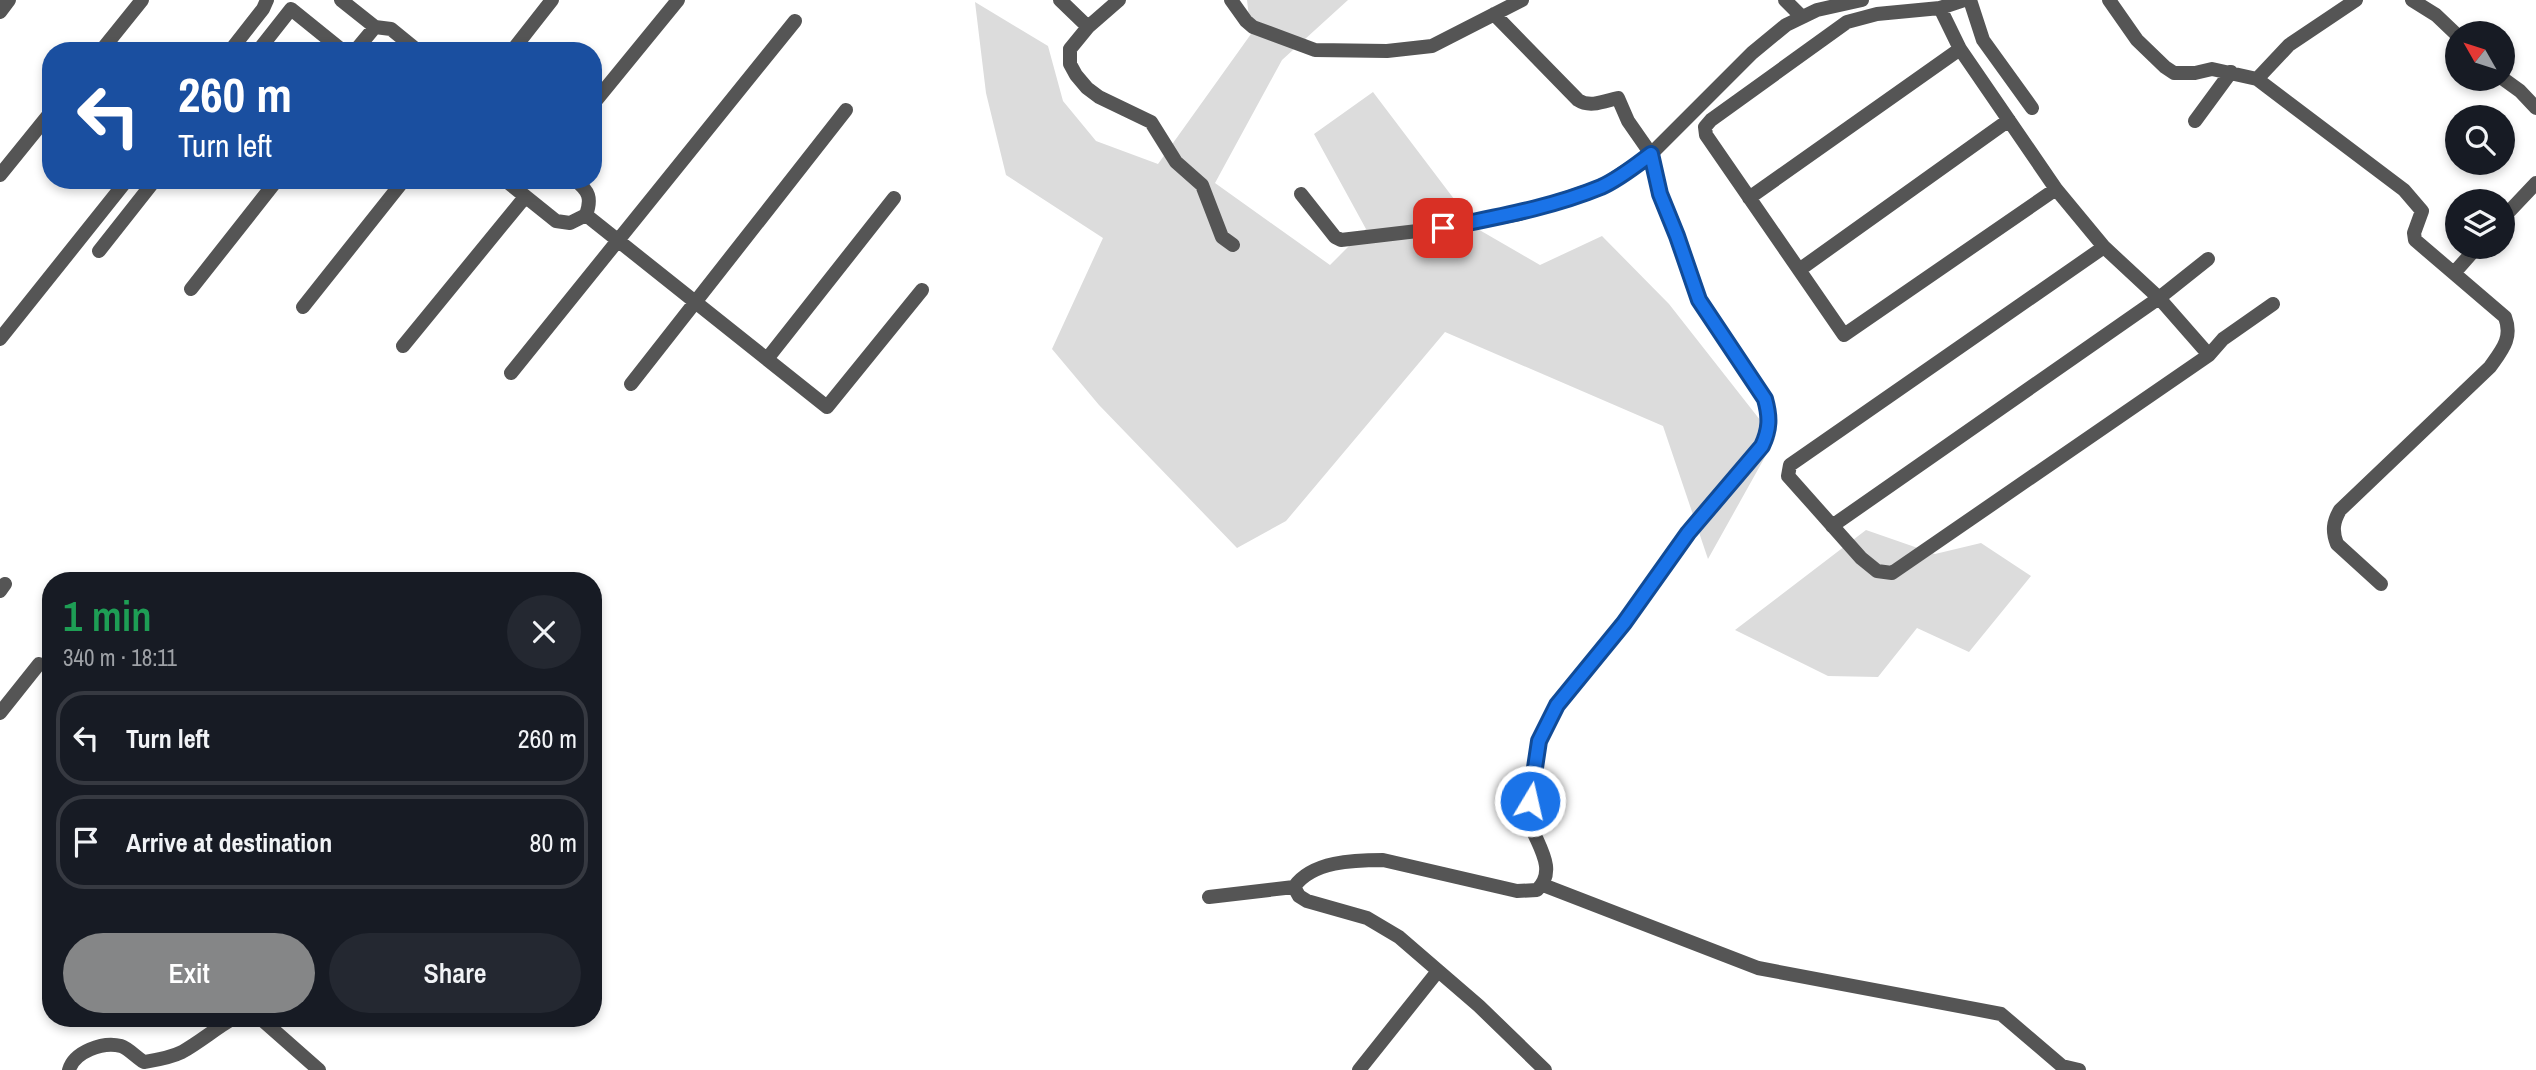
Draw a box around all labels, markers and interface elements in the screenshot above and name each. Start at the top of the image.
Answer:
north arrow [2445,21,2515,91]
map controls [2445,21,2515,259]
text: 260 m [178,61,292,127]
icon: left [63,70,154,161]
button: search [2445,105,2515,175]
text: Turn left [178,124,272,167]
button: layers [2445,189,2515,259]
pin [1413,198,1473,258]
icon: arrive [1424,209,1462,247]
text: 1 min [63,588,152,644]
button: close [507,595,581,669]
text: 340 m · 18:11 [63,642,177,673]
icon: left [67,719,105,757]
text: Turn left [126,721,210,756]
text: 260 m [518,721,577,756]
position arrow [1493,764,1567,838]
icon: arrive [67,823,105,861]
text: Arrive at destination [126,825,332,860]
text: 80 m [530,825,577,860]
button: Exit [63,933,315,1013]
button: Share [329,933,581,1013]

